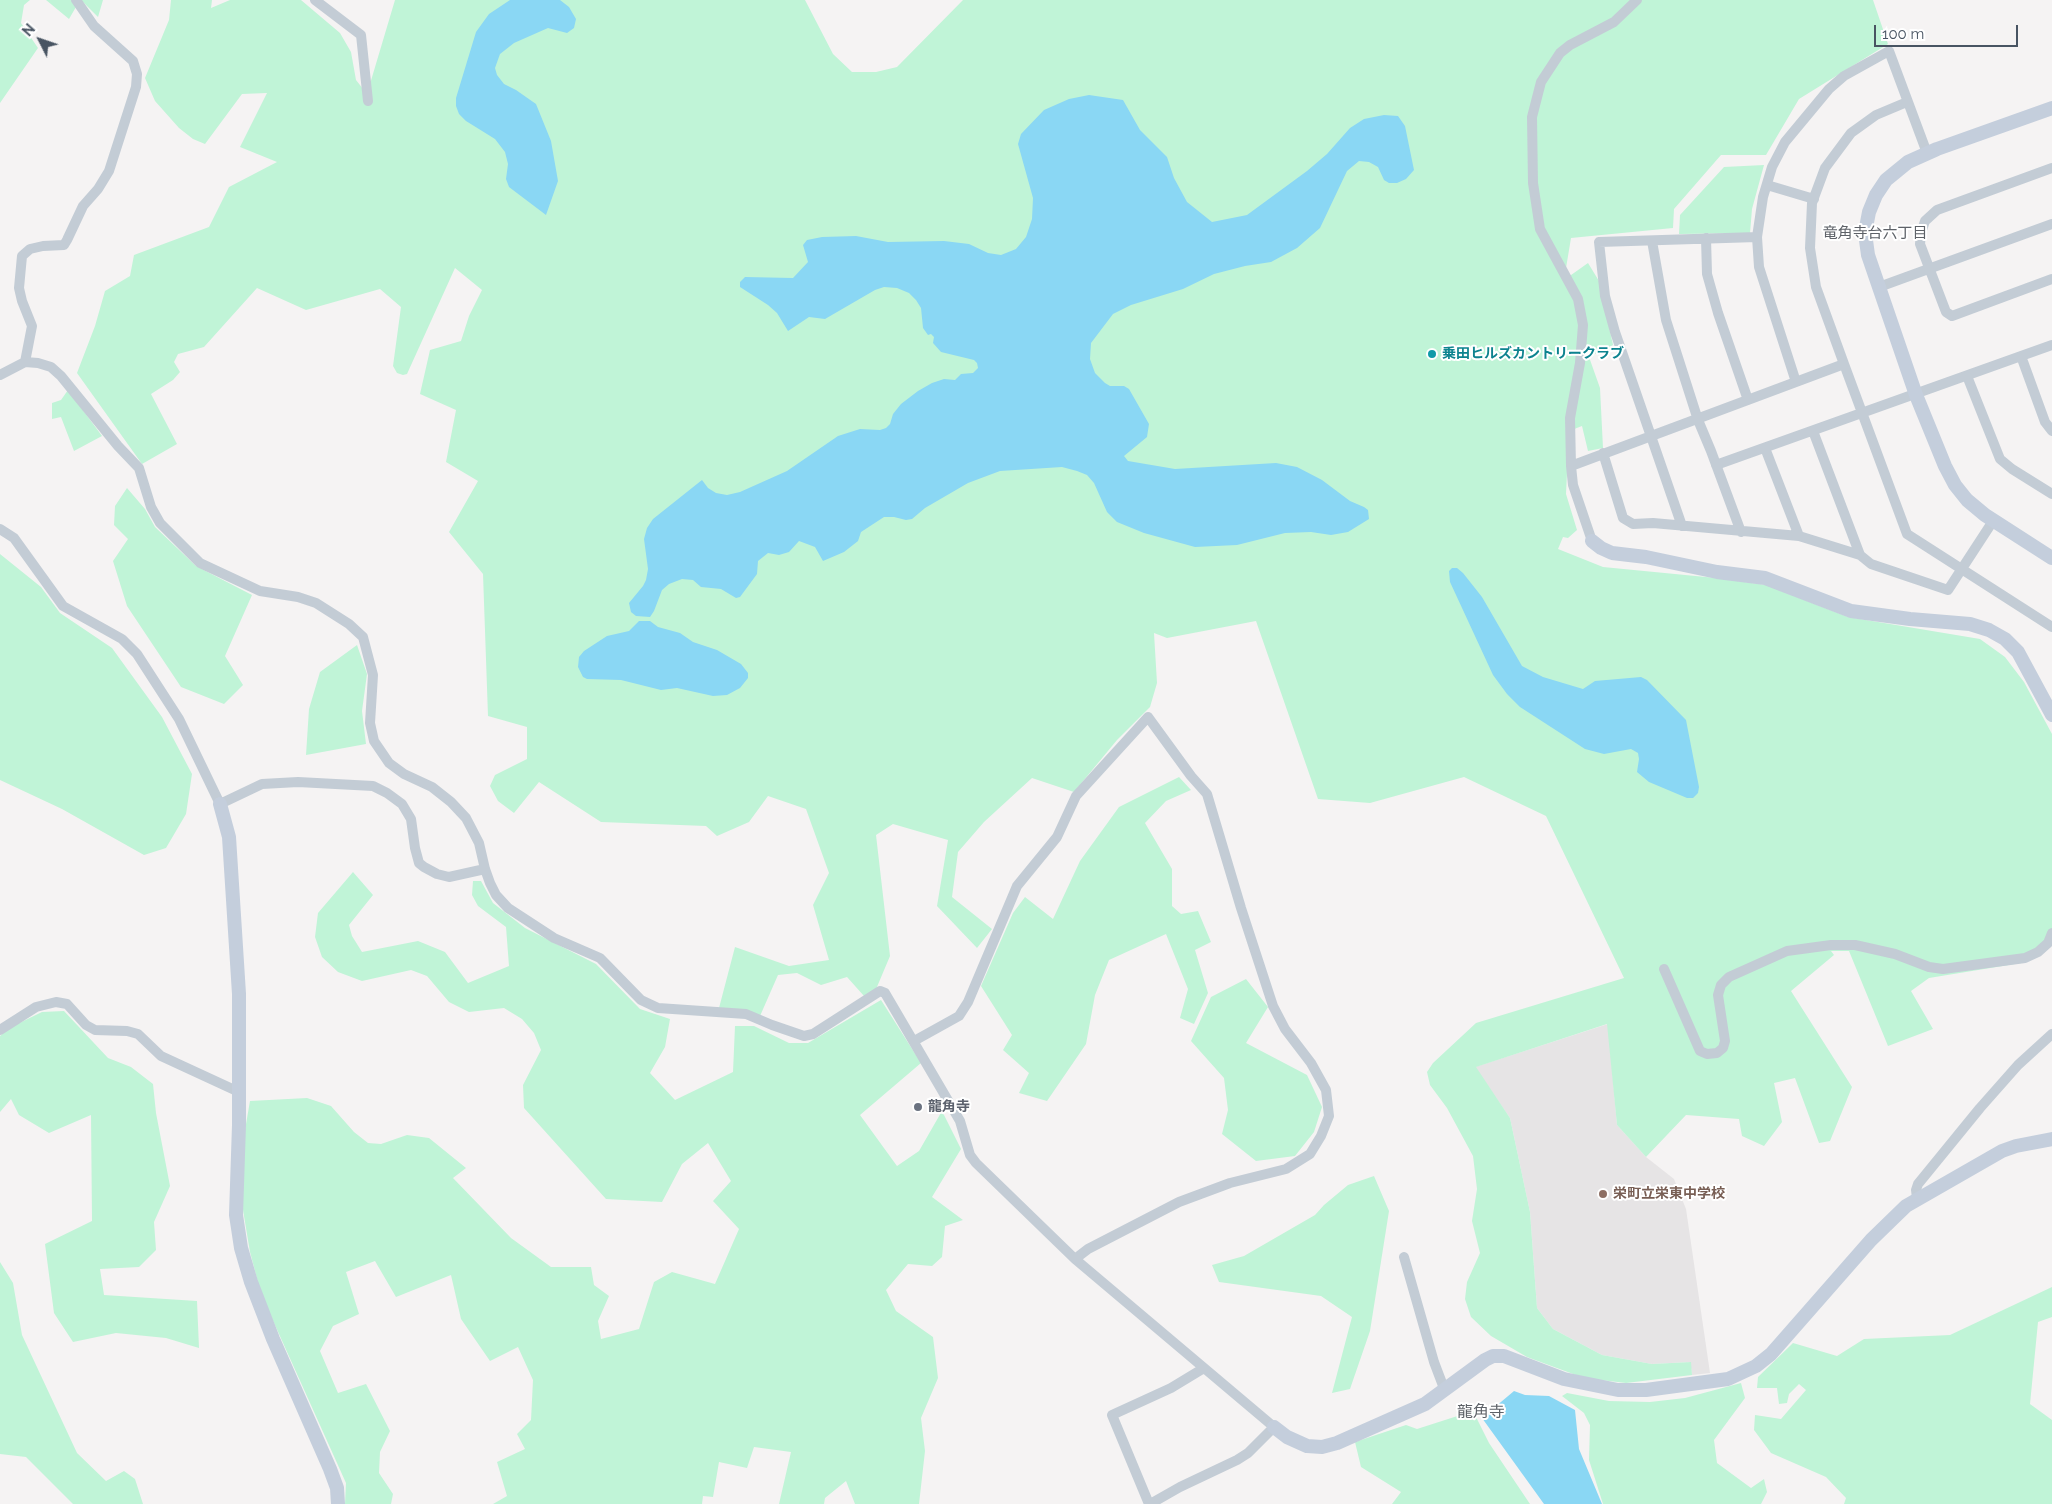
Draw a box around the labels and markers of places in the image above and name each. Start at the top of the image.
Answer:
place label: 乗田ヒルズカントリークラブ [1442,346,1624,362]
marker: 乗田ヒルズカントリークラブ [1426,348,1438,360]
place label: 龍角寺 [928,1099,970,1115]
marker: 龍角寺 [912,1101,924,1113]
place label: 栄町立栄東中学校 [1613,1186,1725,1202]
marker: 栄町立栄東中学校 [1597,1188,1609,1200]

